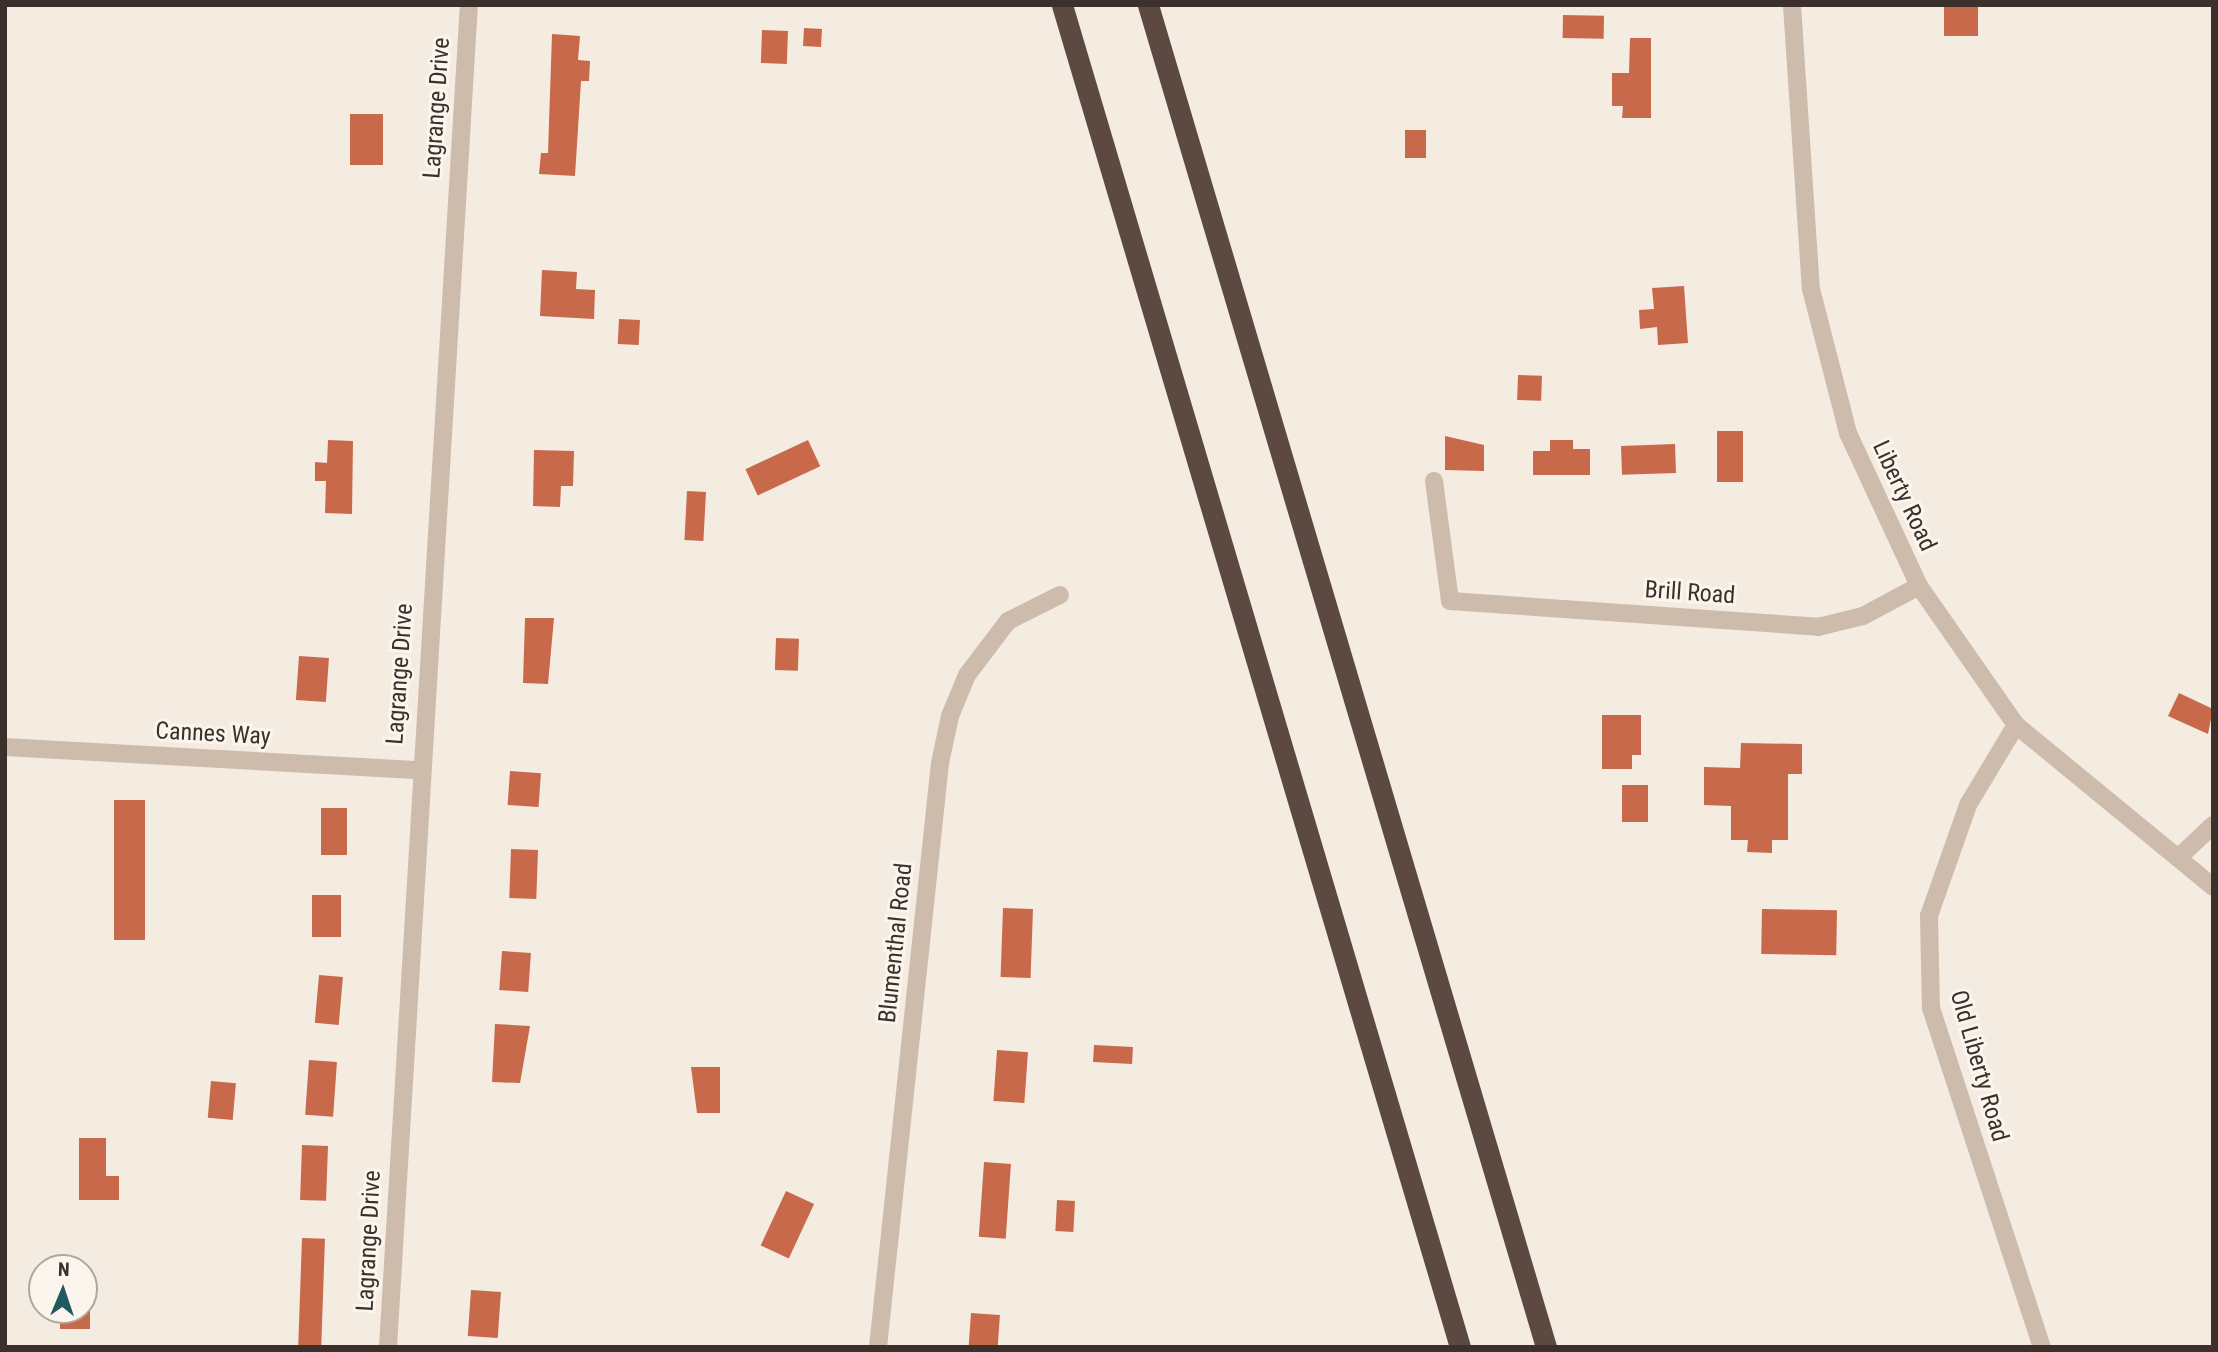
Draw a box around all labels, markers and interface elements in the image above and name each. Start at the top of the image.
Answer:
street label: Lagrange Drive [418,37,456,179]
street label: Liberty Road [1866,436,1942,556]
street label: Brill Road [1644,575,1736,611]
street label: Lagrange Drive [381,603,419,745]
street label: Cannes Way [155,717,271,751]
street label: Blumenthal Road [873,862,919,1024]
street label: Old Liberty Road [1944,987,2014,1145]
street label: Lagrange Drive [351,1170,387,1312]
north arrow [28,1254,98,1324]
text: N [57,1258,70,1281]

